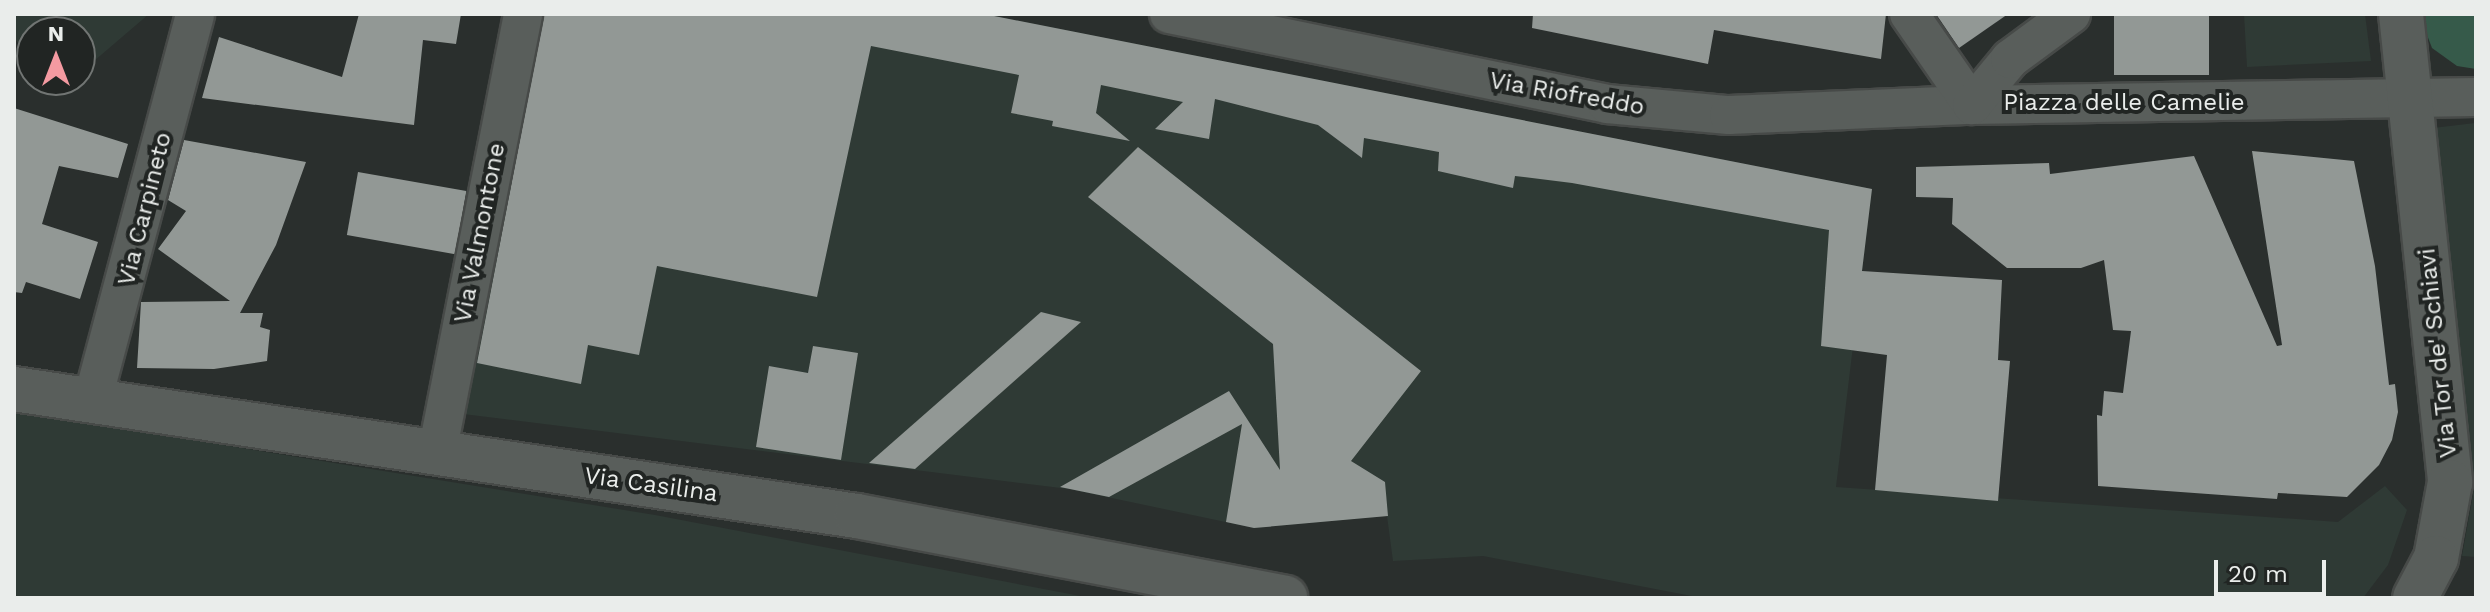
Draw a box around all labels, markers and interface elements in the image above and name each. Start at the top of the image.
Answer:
north arrow [16,16,96,96]
text: N [48,21,64,46]
street label: Via Riofreddo [1487,66,1647,122]
street label: Piazza delle Camelie [2003,89,2245,117]
street label: Via Carpineto [112,129,178,289]
street label: Via Valmontone [448,140,512,326]
street label: Via Tor de' Schiavi [2413,246,2463,460]
street label: Via Casilina [582,461,720,509]
scale bar [2218,544,2330,594]
text: 20 m [2228,560,2288,588]

